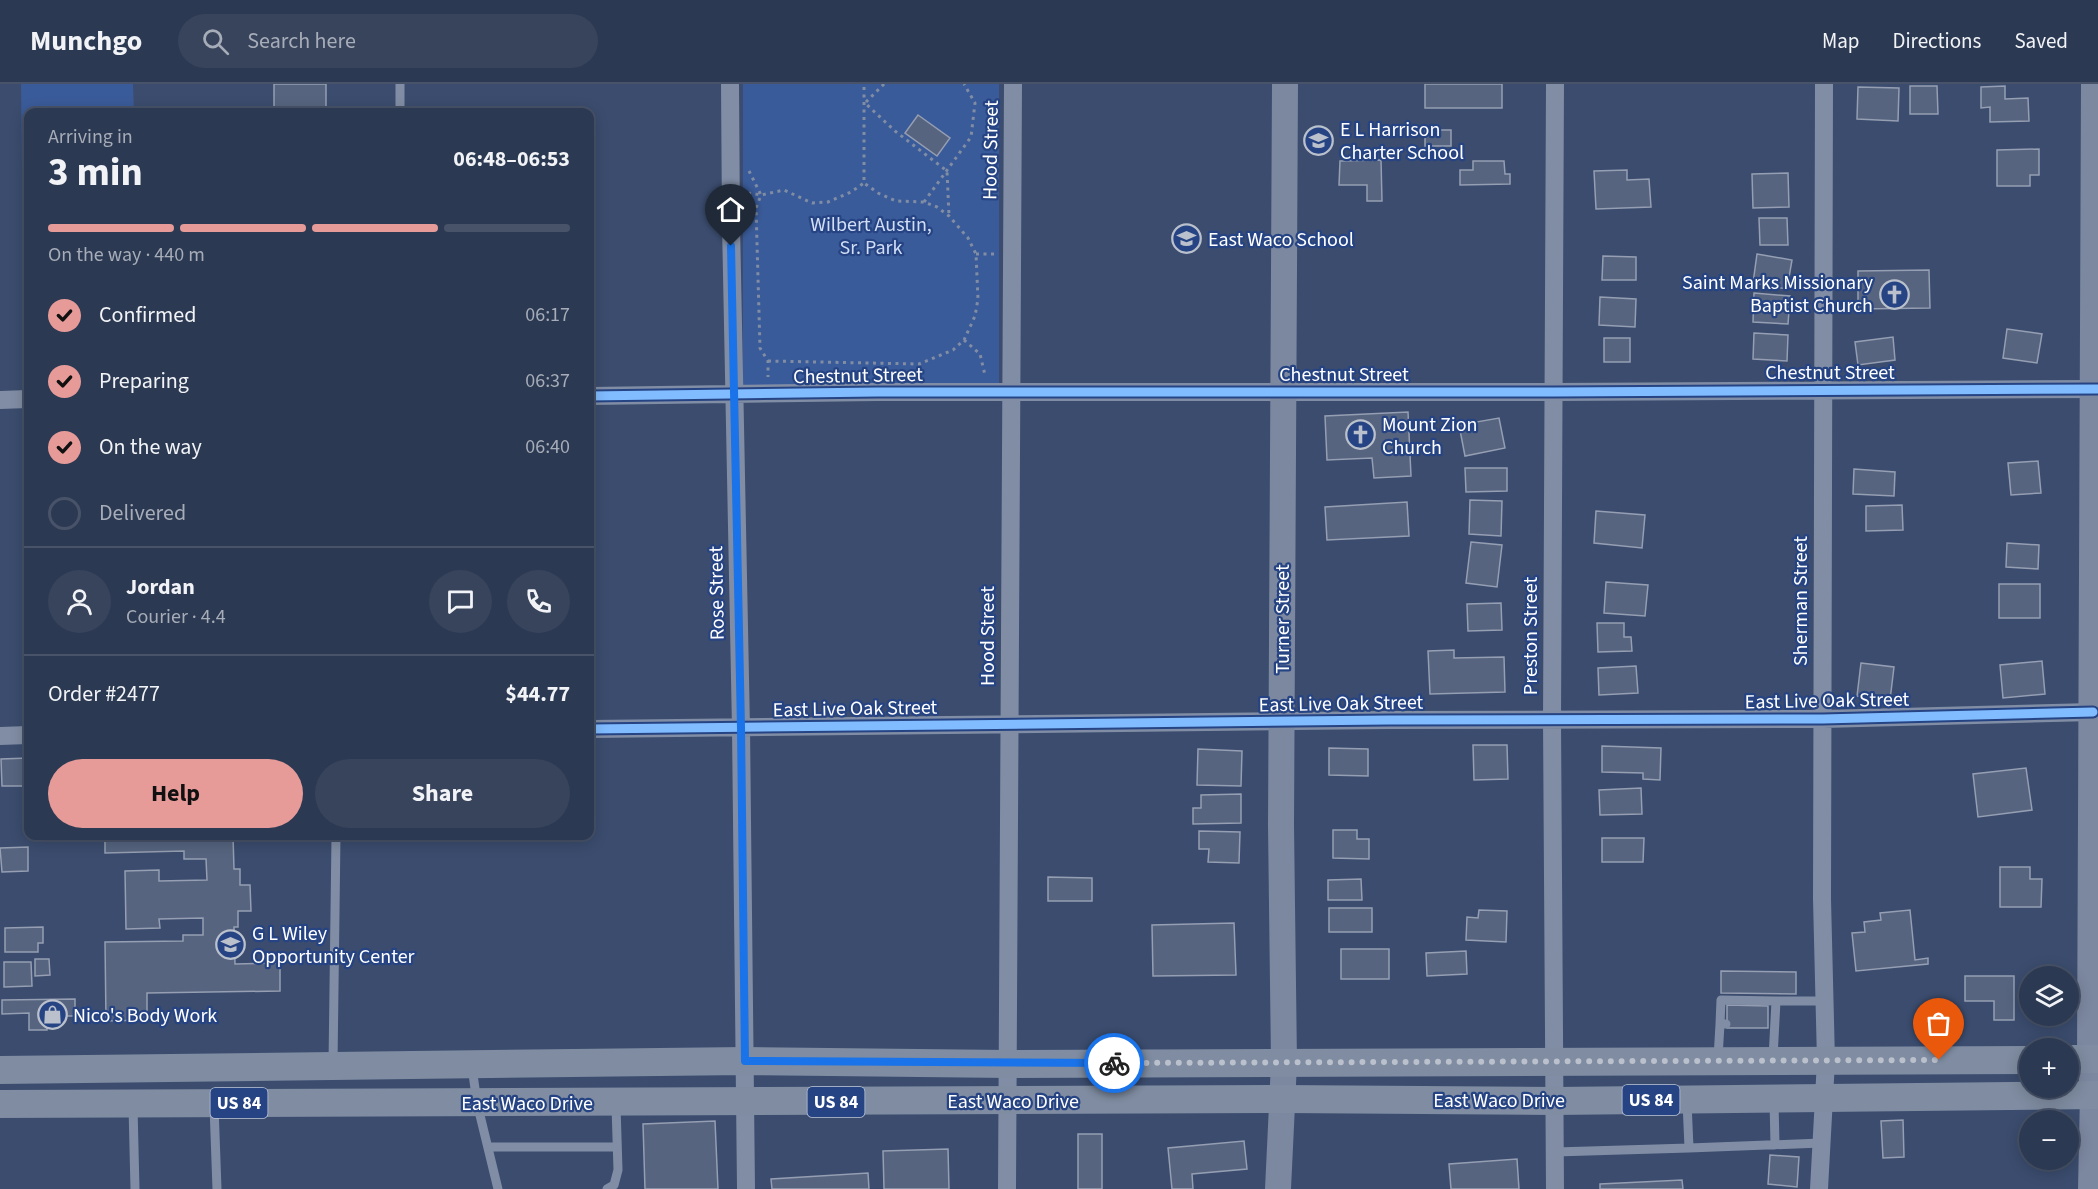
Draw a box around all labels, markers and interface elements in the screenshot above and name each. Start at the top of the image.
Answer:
search box [178,14,598,68]
text: Munchgo [30,21,142,61]
icon: search [199,25,232,58]
text: Search here [247,25,356,57]
text: Map [1822,26,1860,56]
text: Directions [1893,26,1981,56]
text: Saved [2014,26,2068,56]
street label: Hood Street [976,100,1006,200]
place label: E L Harrison Charter School [1340,116,1464,167]
text: Arriving in [48,123,133,151]
school or university icon: E L Harrison Charter School [1303,124,1335,156]
text: 06:48–06:53 [453,143,570,175]
text: 3 min [48,145,143,201]
pin [705,184,756,246]
icon: home [714,193,747,226]
park label: Wilbert Austin, Sr. Park [810,211,932,262]
school or university icon: East Waco School [1171,223,1203,255]
place label: East Waco School [1208,226,1354,254]
text: On the way · 440 m [48,241,205,269]
place label: Saint Marks Missionary Baptist Church [1682,269,1874,320]
church icon: Saint Marks Missionary Baptist Church [1878,278,1910,310]
icon: check [48,299,81,332]
text: Confirmed [99,299,196,331]
text: 06:17 [525,301,570,329]
street label: Chestnut Street [1765,359,1895,387]
street label: Chestnut Street [793,361,923,391]
street label: Chestnut Street [1279,361,1409,389]
icon: check [48,365,81,398]
text: Preparing [99,365,189,397]
text: 06:37 [525,367,570,395]
place label: Mount Zion Church [1382,411,1477,462]
church icon: Mount Zion Church [1345,419,1377,451]
icon: check [48,431,81,464]
text: On the way [99,431,202,463]
text: 06:40 [525,433,570,461]
text: Delivered [99,497,186,529]
street label: Sherman Street [1787,536,1815,666]
street label: Rose Street [702,545,732,640]
street label: Turner Street [1269,564,1297,674]
button: person [48,570,111,633]
button: chat [429,570,492,633]
button: phone [507,570,570,633]
text: Jordan [126,571,195,603]
street label: Preston Street [1517,577,1545,695]
street label: Hood Street [974,586,1002,686]
text: Courier · 4.4 [126,603,226,631]
text: Order #2477 [48,678,160,710]
text: $44.77 [505,678,570,710]
street label: East Live Oak Street [1745,686,1910,716]
street label: East Live Oak Street [1259,689,1424,719]
street label: East Live Oak Street [773,694,938,724]
button: Help [48,759,303,828]
button: Share [315,759,570,828]
place label: G L Wiley Opportunity Center [252,920,415,971]
school or university icon: G L Wiley Opportunity Center [215,928,247,960]
map controls [2019,966,2079,1170]
button: layers [2019,966,2079,1026]
pin [1913,998,1964,1060]
shop icon: Nico's Body Work [36,999,68,1031]
place label: Nico's Body Work [73,1002,217,1030]
icon: bag [1922,1007,1955,1040]
courier [1084,1033,1144,1093]
button: + [2019,1038,2079,1098]
icon: bike [1098,1047,1131,1080]
road number: US 84 [1622,1085,1680,1115]
road number: US 84 [808,1087,864,1117]
street label: East Waco Drive [1433,1087,1565,1115]
road number: US 84 [210,1088,268,1118]
street label: East Waco Drive [947,1088,1079,1116]
street label: East Waco Drive [461,1090,593,1118]
button: − [2019,1110,2079,1170]

